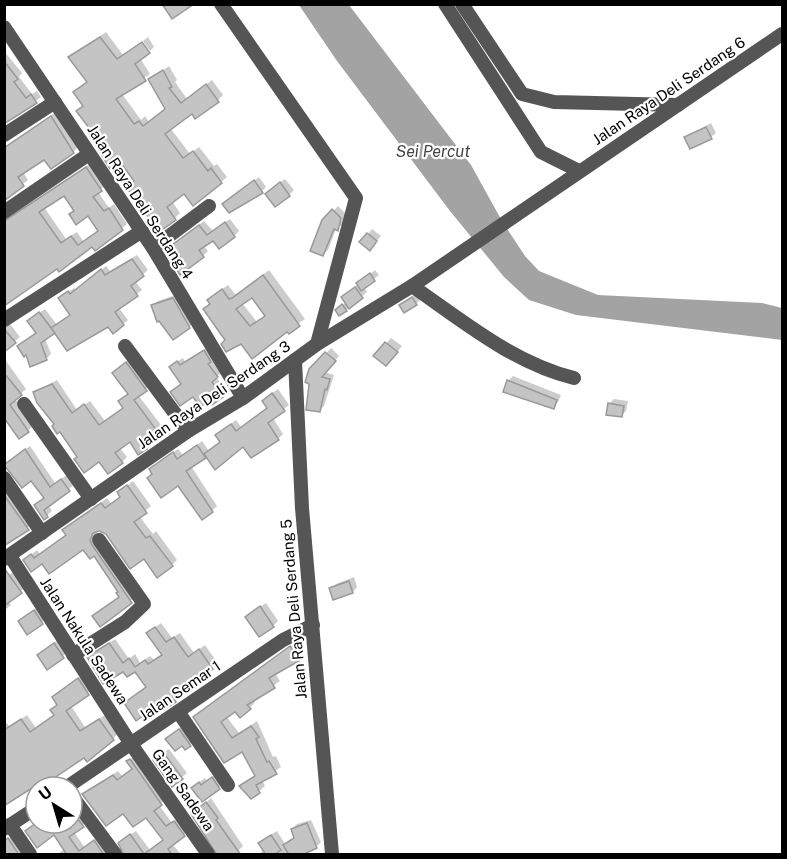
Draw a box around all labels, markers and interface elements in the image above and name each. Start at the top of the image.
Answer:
street label: Jalan Raya Deli Serdang 6 [589,33,748,148]
street label: Jalan Raya Deli Serdang 4 [84,121,197,282]
water label: Sei Percut [396,142,470,161]
street label: Jalan Raya Deli Serdang 3 [134,337,293,452]
street label: Jalan Raya Deli Serdang 5 [277,518,310,700]
street label: Jalan Nakula Sadewa [37,574,132,707]
street label: Jalan Semar 1 [136,657,224,724]
street label: Gang Sadewa [149,745,218,834]
north arrow [24,775,84,835]
text: U [35,782,56,804]

